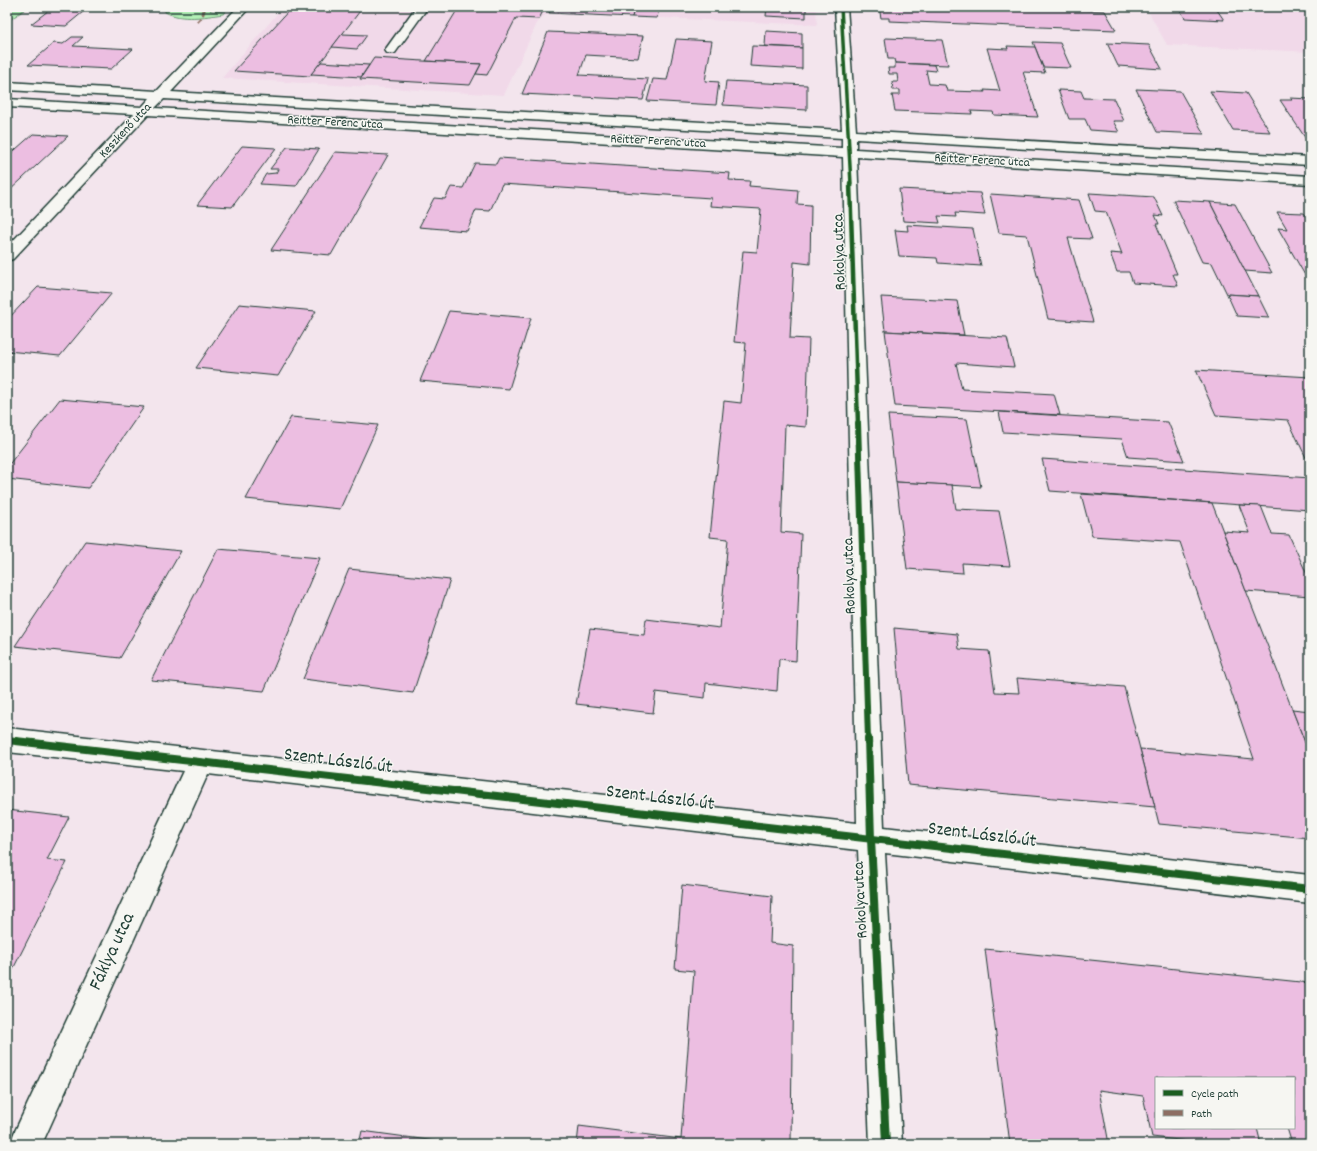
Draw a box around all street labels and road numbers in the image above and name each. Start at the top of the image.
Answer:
street label: Keszkenő utca [95,98,157,163]
street label: Reitter Ferenc utca [287,111,384,135]
street label: Reitter Ferenc utca [610,130,707,154]
street label: Reitter Ferenc utca [934,149,1031,173]
street label: Rokolya utca [827,213,853,291]
street label: Rokolya utca [837,537,863,615]
street label: Szent László út [282,742,394,782]
street label: Szent László út [604,779,716,819]
street label: Szent László út [926,816,1038,856]
street label: Rokolya utca [847,861,874,939]
street label: Fáklya utca [83,908,143,995]

